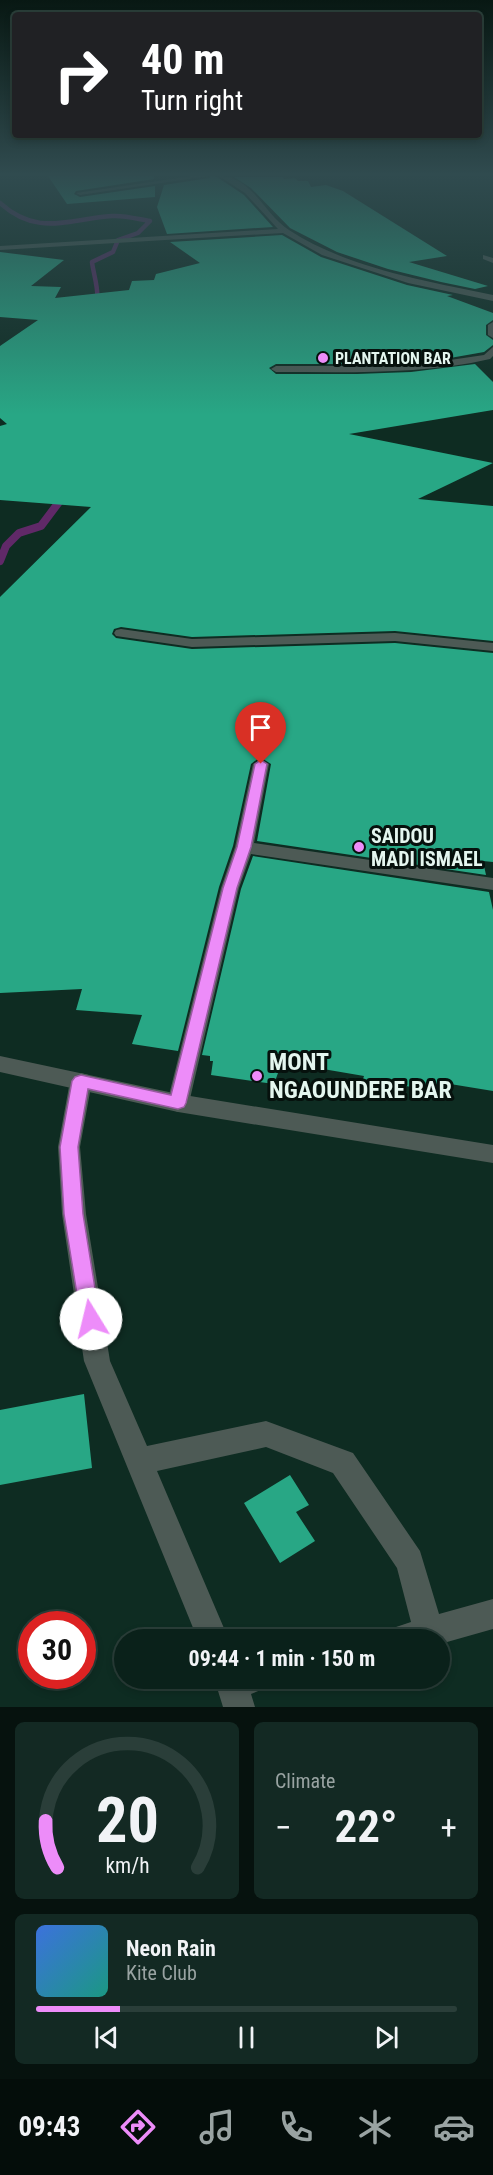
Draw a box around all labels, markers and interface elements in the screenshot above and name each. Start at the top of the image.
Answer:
text: 40 m [141,35,224,84]
icon: right [42,36,120,114]
text: Turn right [141,85,243,117]
place label: PLANTATION BAR [335,349,451,368]
marker: PLANTATION BAR [316,351,330,365]
pin [235,702,286,764]
icon: arrive [244,711,277,744]
place label: SAIDOU MADI ISMAEL [371,824,483,871]
marker: SAIDOU MADI ISMAEL [352,840,366,854]
place label: MONT NGAOUNDERE BAR [269,1048,452,1104]
marker: MONT NGAOUNDERE BAR [250,1069,264,1083]
position arrow [59,1287,123,1351]
speed limit sign: 30 [18,1611,96,1689]
text: 09:44 · 1 min · 150 m [189,1646,375,1671]
text: Climate [275,1769,335,1793]
text: 20 [95,1784,159,1857]
text: 22° [335,1800,398,1853]
text: − [275,1808,292,1847]
text: + [441,1808,457,1847]
text: km/h [105,1853,149,1878]
text: Neon Rain [126,1936,216,1961]
text: Kite Club [126,1961,197,1985]
icon: previous [90,2021,123,2054]
icon: pause [230,2021,263,2054]
icon: next [370,2021,403,2054]
icon: directions [117,2106,159,2148]
icon: music [196,2106,238,2148]
icon: phone [275,2106,317,2148]
icon: climate [354,2106,396,2148]
icon: car [433,2106,475,2148]
text: 09:43 [18,2111,80,2143]

